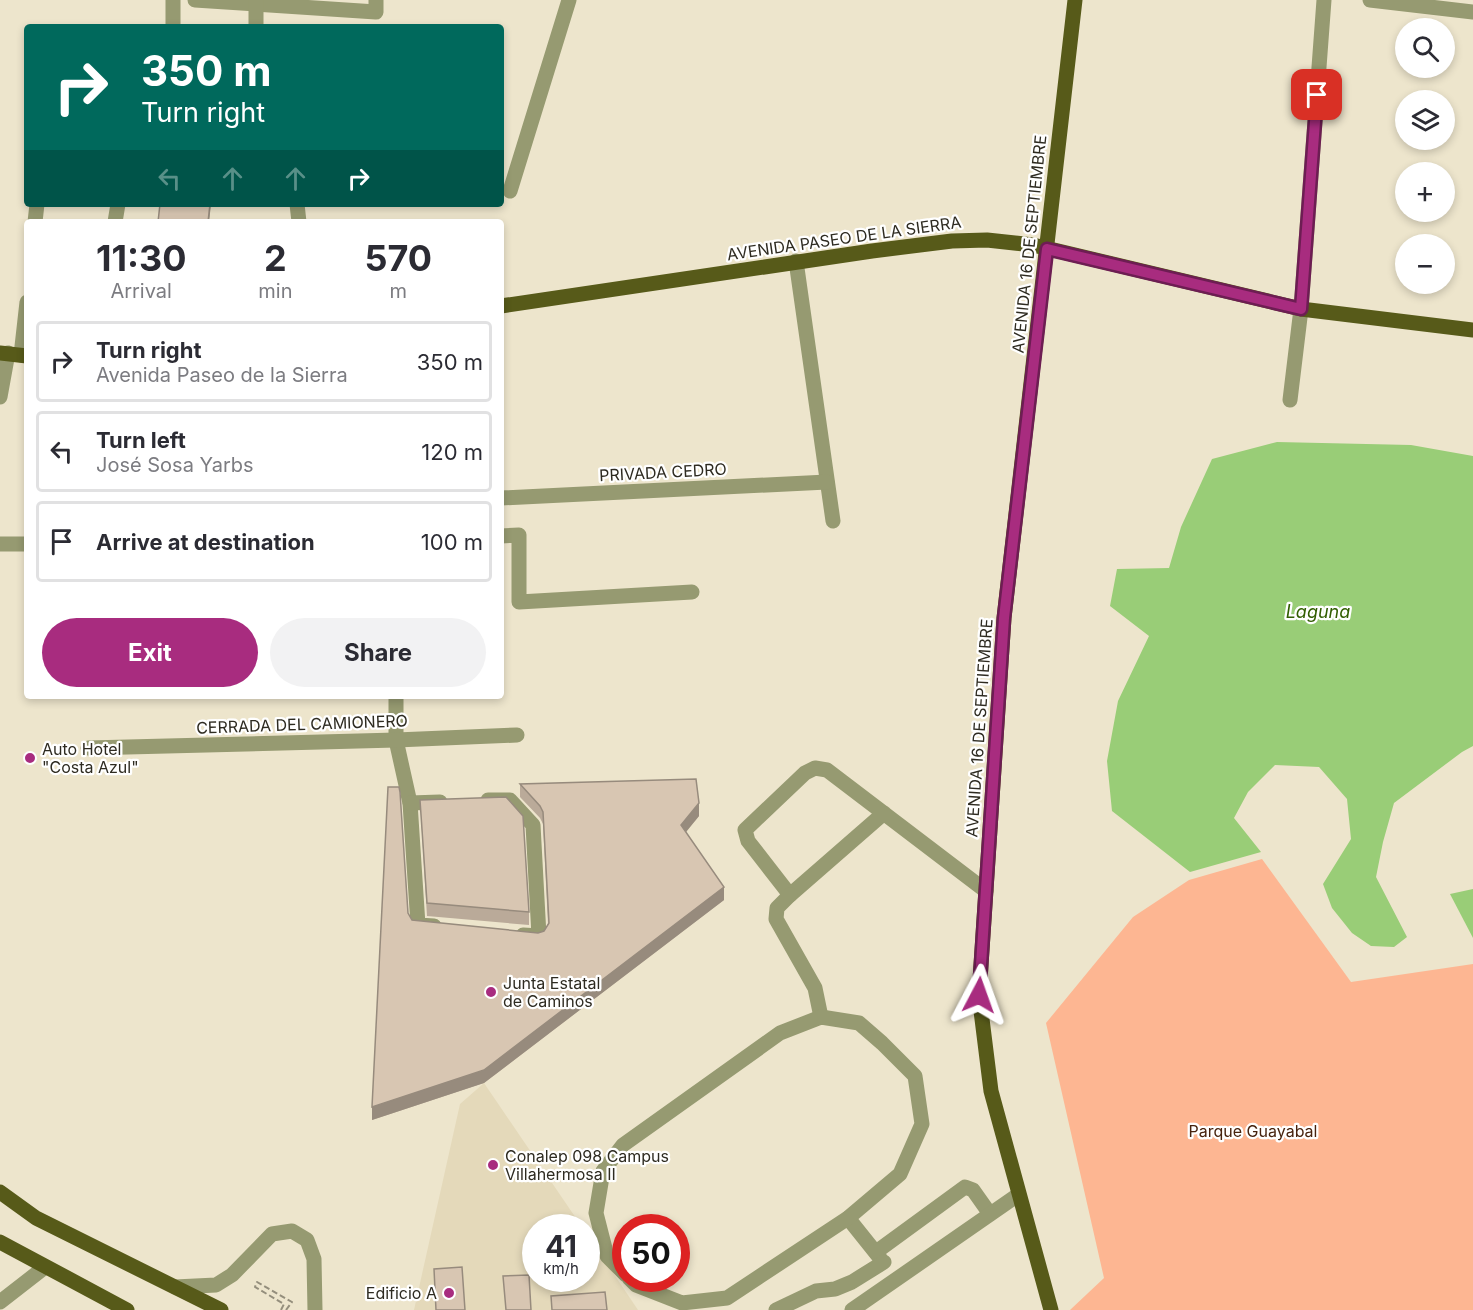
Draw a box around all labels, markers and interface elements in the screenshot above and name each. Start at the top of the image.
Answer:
map controls [1395,18,1455,294]
button: search [1395,18,1455,78]
text: 350 m [141,45,272,96]
icon: right [42,48,120,126]
pin [1291,69,1342,120]
icon: arrive [1300,78,1333,111]
button: layers [1395,90,1455,150]
text: Turn right [141,96,265,129]
street label: AVENIDA 16 DE SEPTIEMBRE [1008,134,1050,354]
icon: left [153,162,186,195]
icon: ahead [216,162,249,195]
icon: ahead [279,162,312,195]
icon: right [342,162,375,195]
button: + [1395,162,1455,222]
street label: AVENIDA PASEO DE LA SIERRA [726,212,962,264]
button: − [1395,234,1455,294]
text: 11:30 [96,236,186,280]
text: 2 [264,236,287,280]
text: 570 [364,236,432,280]
text: Arrival [110,279,172,303]
text: min [258,279,293,303]
text: m [389,279,407,303]
text: Turn right [96,337,202,363]
icon: right [45,345,78,378]
text: 350 m [417,349,483,375]
text: Avenida Paseo de la Sierra [96,363,348,387]
text: Turn left [96,427,186,453]
icon: left [45,435,78,468]
text: 120 m [421,439,483,465]
text: José Sosa Yarbs [96,453,254,477]
street label: PRIVADA CEDRO [599,459,727,485]
icon: arrive [45,525,78,558]
text: Arrive at destination [96,529,315,555]
text: 100 m [421,529,483,555]
water label: Laguna [1286,601,1350,622]
button: Exit [42,618,258,687]
button: Share [270,618,486,687]
street label: AVENIDA 16 DE SEPTIEMBRE [961,618,997,838]
street label: CERRADA DEL CAMIONERO [196,710,408,738]
place label: Auto Hotel "Costa Azul" [42,739,139,777]
marker: Auto Hotel "Costa Azul" [23,751,37,765]
position arrow [947,963,1011,1027]
place label: Junta Estatal de Caminos [503,973,600,1011]
marker: Junta Estatal de Caminos [484,985,498,999]
park label: Parque Guayabal [1189,1121,1317,1141]
place label: Conalep 098 Campus Villahermosa II [505,1146,669,1184]
marker: Conalep 098 Campus Villahermosa II [486,1158,500,1172]
speed limit sign: 50 [612,1214,690,1292]
text: 41 [545,1228,577,1264]
text: km/h [543,1259,579,1278]
place label: Edificio A [366,1283,437,1303]
marker: Edificio A [442,1286,456,1300]

